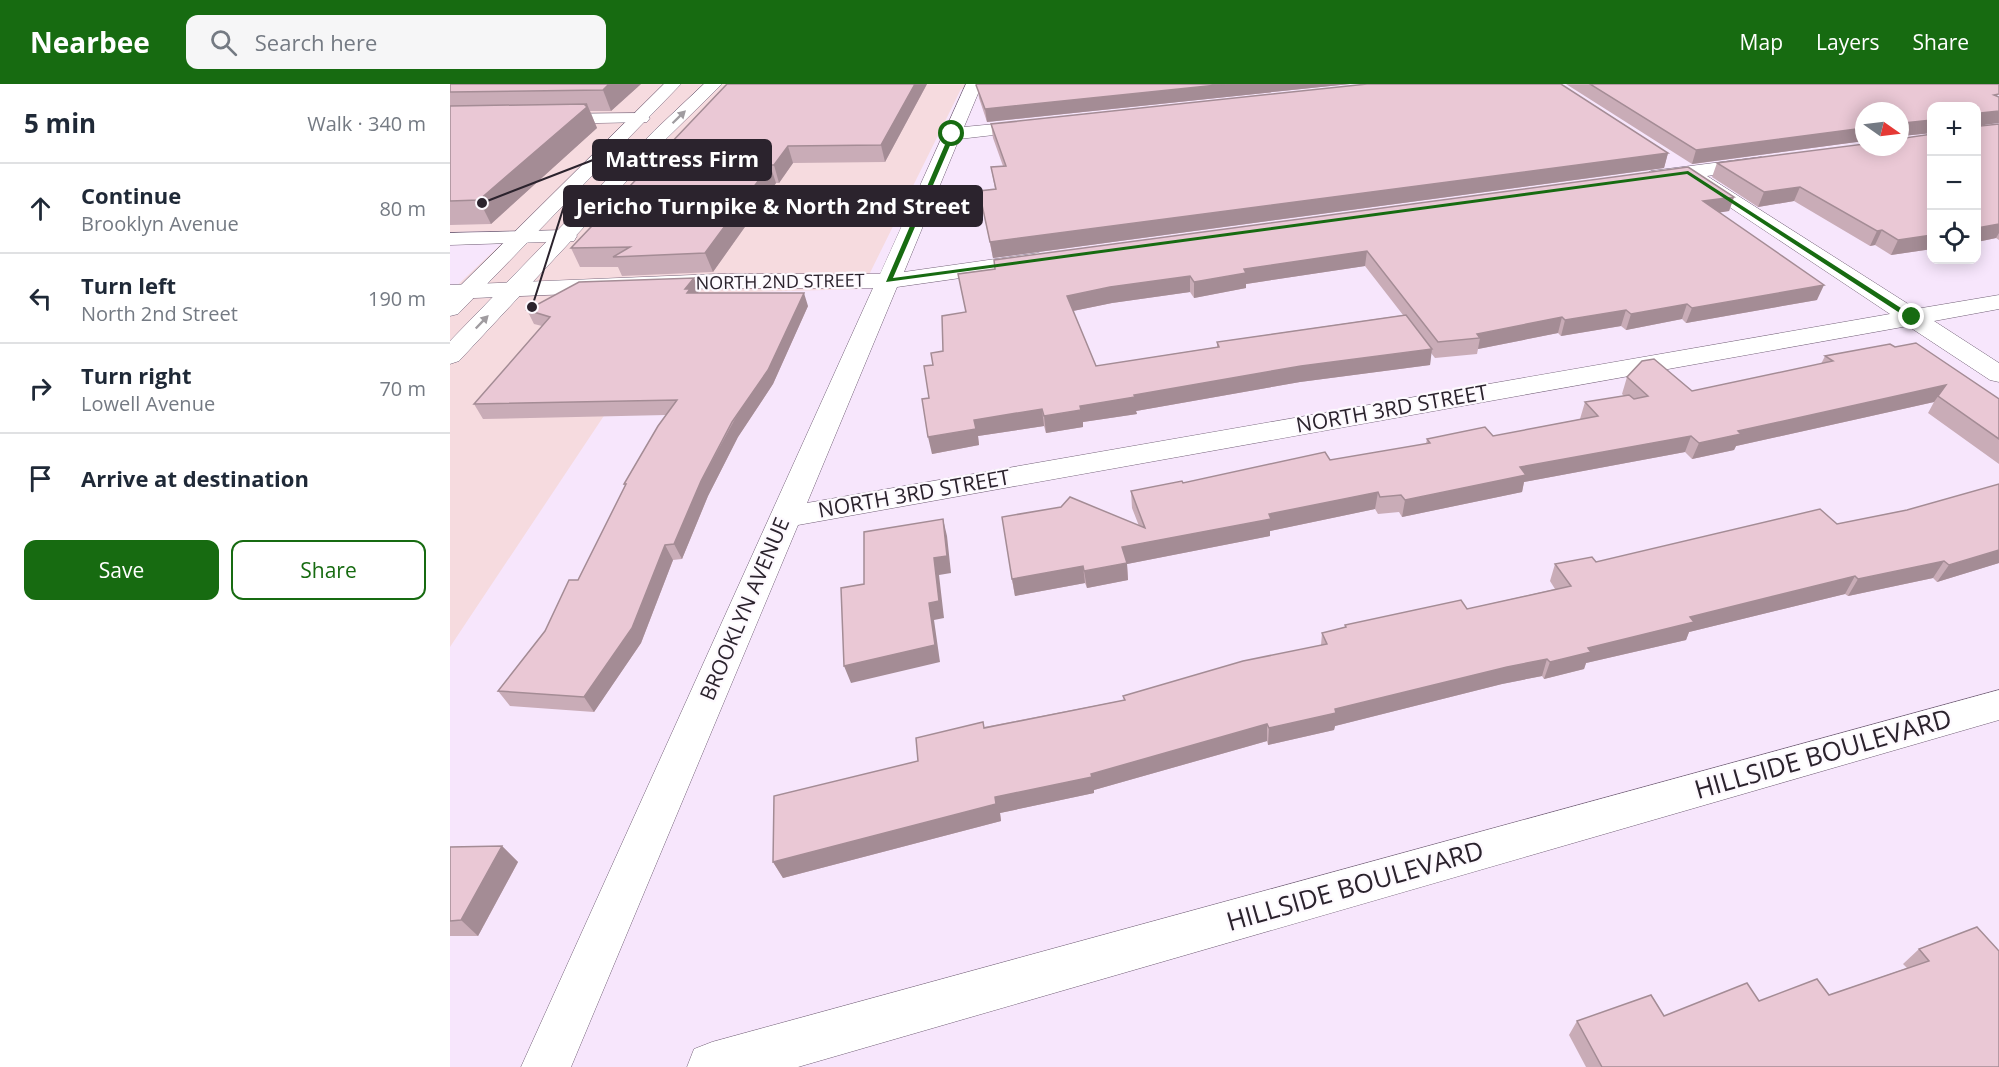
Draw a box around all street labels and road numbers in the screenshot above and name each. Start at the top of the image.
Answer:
street label: NORTH 2ND STREET [695,268,865,294]
street label: NORTH 3RD STREET [1294,377,1490,439]
street label: NORTH 3RD STREET [816,462,1012,524]
street label: BROOKLYN AVENUE [693,513,795,704]
street label: HILLSIDE BOULEVARD [1690,699,1956,807]
street label: HILLSIDE BOULEVARD [1222,831,1488,939]

